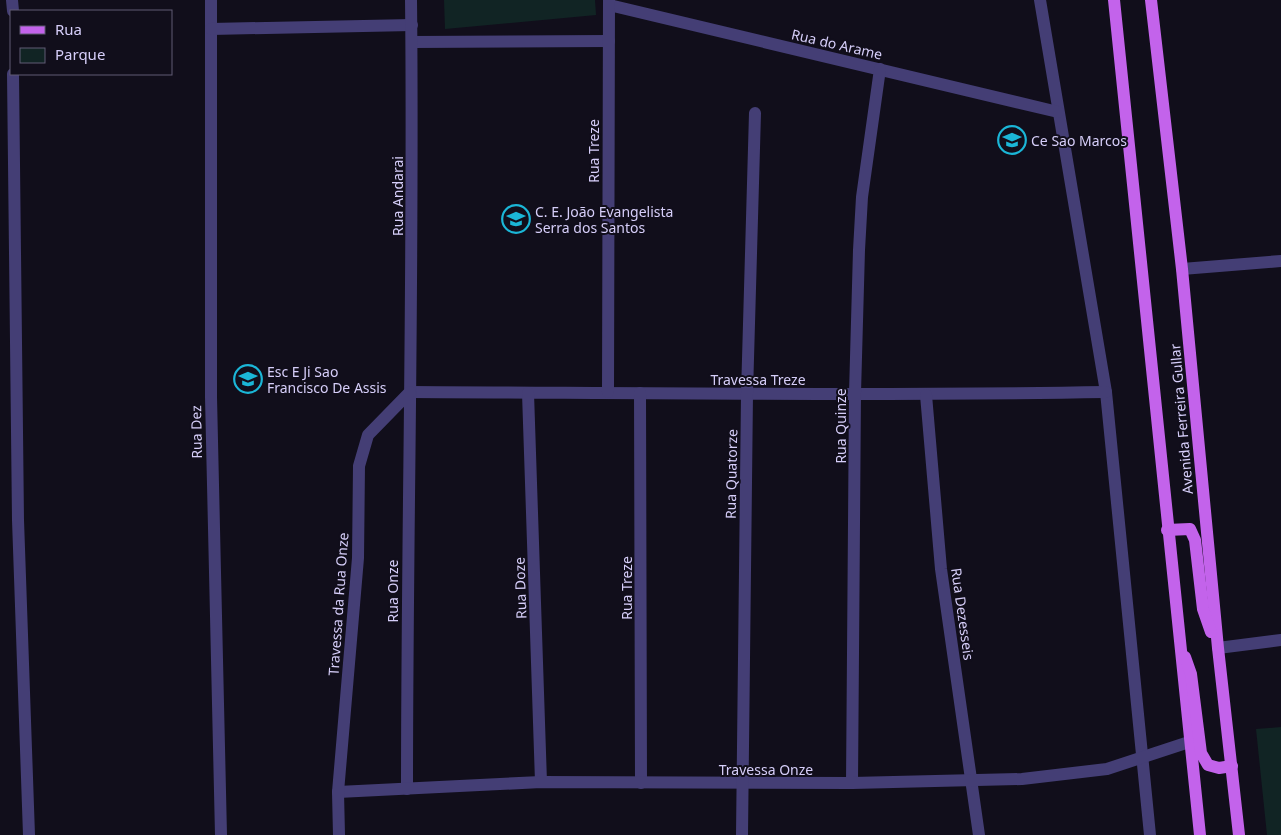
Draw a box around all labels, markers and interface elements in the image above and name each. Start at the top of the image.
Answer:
legend [10,10,172,75]
text: Rua [55,19,82,39]
street label: Rua do Arame [790,24,884,64]
text: Parque [55,44,105,64]
street label: Rua Treze [584,119,603,183]
school or university icon: Ce Sao Marcos [997,125,1027,155]
place label: Ce Sao Marcos [1031,131,1127,150]
street label: Rua Andarai [388,156,407,236]
place label: C. E. João Evangelista Serra dos Santos [535,202,673,237]
school or university icon: C. E. João Evangelista Serra dos Santos [501,204,531,234]
street label: Avenida Ferreira Gullar [1165,343,1197,495]
place label: Esc E Ji Sao Francisco De Assis [267,362,387,397]
school or university icon: Esc E Ji Sao Francisco De Assis [233,364,263,394]
street label: Travessa Treze [710,370,806,389]
street label: Rua Quinze [831,388,850,464]
street label: Rua Dez [186,405,206,459]
street label: Rua Quatorze [721,429,741,519]
street label: Travessa da Rua Onze [324,532,352,676]
street label: Rua Treze [617,556,636,620]
street label: Rua Doze [509,557,531,619]
street label: Rua Onze [383,559,402,622]
street label: Rua Dezesseis [947,567,979,662]
street label: Travessa Onze [719,760,813,779]

